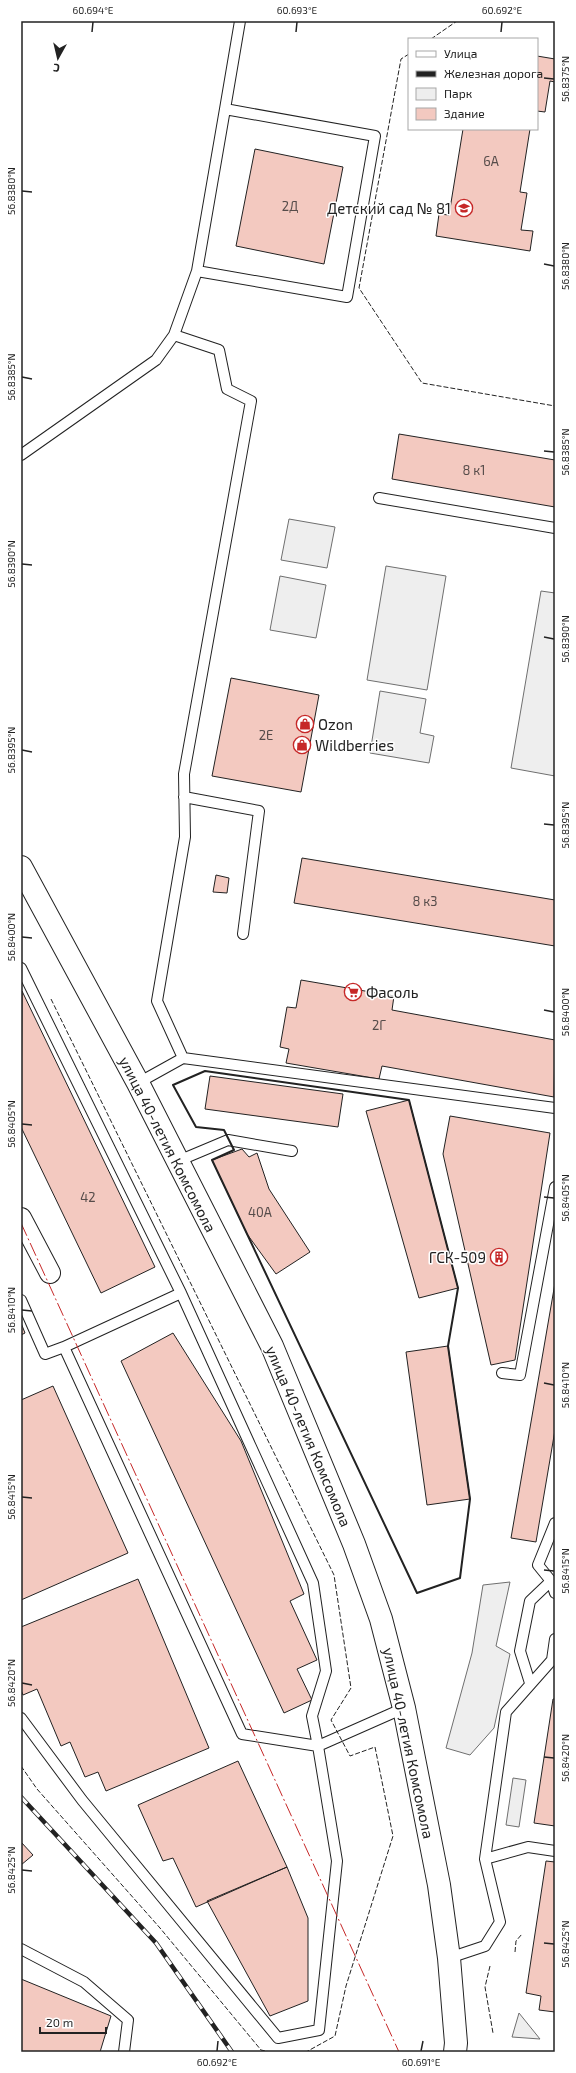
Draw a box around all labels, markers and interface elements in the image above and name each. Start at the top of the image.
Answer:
text: 60.694°E [73,4,114,16]
text: 60.693°E [277,4,318,16]
text: 60.692°E [482,4,523,16]
north arrow [38,38,78,78]
legend [408,38,538,130]
text: Улица [444,46,477,60]
text: 56.8375°N [559,56,571,102]
text: С [52,61,61,75]
text: Железная дорога [444,66,543,80]
text: Парк [444,86,473,100]
text: Здание [444,106,485,120]
house number: 6А [483,153,499,169]
text: 56.8380°N [5,167,17,215]
house number: 2Д [282,198,298,214]
school or university icon: Детский сад № 81 [454,198,474,218]
place label: Детский сад № 81 [327,199,451,217]
text: 56.8380°N [559,242,571,290]
text: 56.8385°N [5,353,17,401]
text: 56.8385°N [559,428,571,476]
house number: 8 к1 [463,462,485,478]
text: 56.8390°N [5,540,17,588]
text: 56.8390°N [559,615,571,663]
shop icon: Ozon [295,714,315,734]
place label: Ozon [318,715,353,733]
text: 56.8395°N [5,727,17,773]
house number: 2Е [259,727,273,743]
shop icon: Wildberries [292,735,312,755]
place label: Wildberries [315,736,394,754]
text: 56.8395°N [559,802,571,848]
house number: 8 к3 [413,893,438,909]
text: 56.8400°N [5,913,17,961]
supermarket icon: Фасоль [343,982,363,1002]
place label: Фасоль [366,983,419,1001]
text: 56.8400°N [559,988,571,1036]
house number: 2Г [372,1017,386,1033]
street label: улица 40-летия Комсомола [115,1053,220,1235]
text: 56.8405°N [5,1100,17,1148]
text: 56.8405°N [559,1174,571,1222]
house number: 42 [80,1189,96,1205]
house number: 40А [248,1204,272,1220]
building icon: ГСК-509 [489,1247,509,1267]
place label: ГСК-509 [429,1248,486,1266]
text: 56.8410°N [5,1287,17,1333]
street label: улица 40-летия Комсомола [262,1343,355,1530]
text: 56.8410°N [559,1362,571,1408]
text: 56.8415°N [5,1474,17,1520]
text: 56.8415°N [559,1548,571,1594]
street label: улица 40-летия Комсомола [379,1646,438,1840]
text: 56.8420°N [5,1659,17,1707]
text: 56.8420°N [559,1734,571,1782]
text: 56.8425°N [5,1846,17,1894]
text: 56.8425°N [559,1920,571,1968]
scale bar [40,2009,106,2035]
text: 20 m [46,2015,73,2029]
text: 60.692°E [197,2056,238,2068]
text: 60.691°E [402,2056,441,2068]

